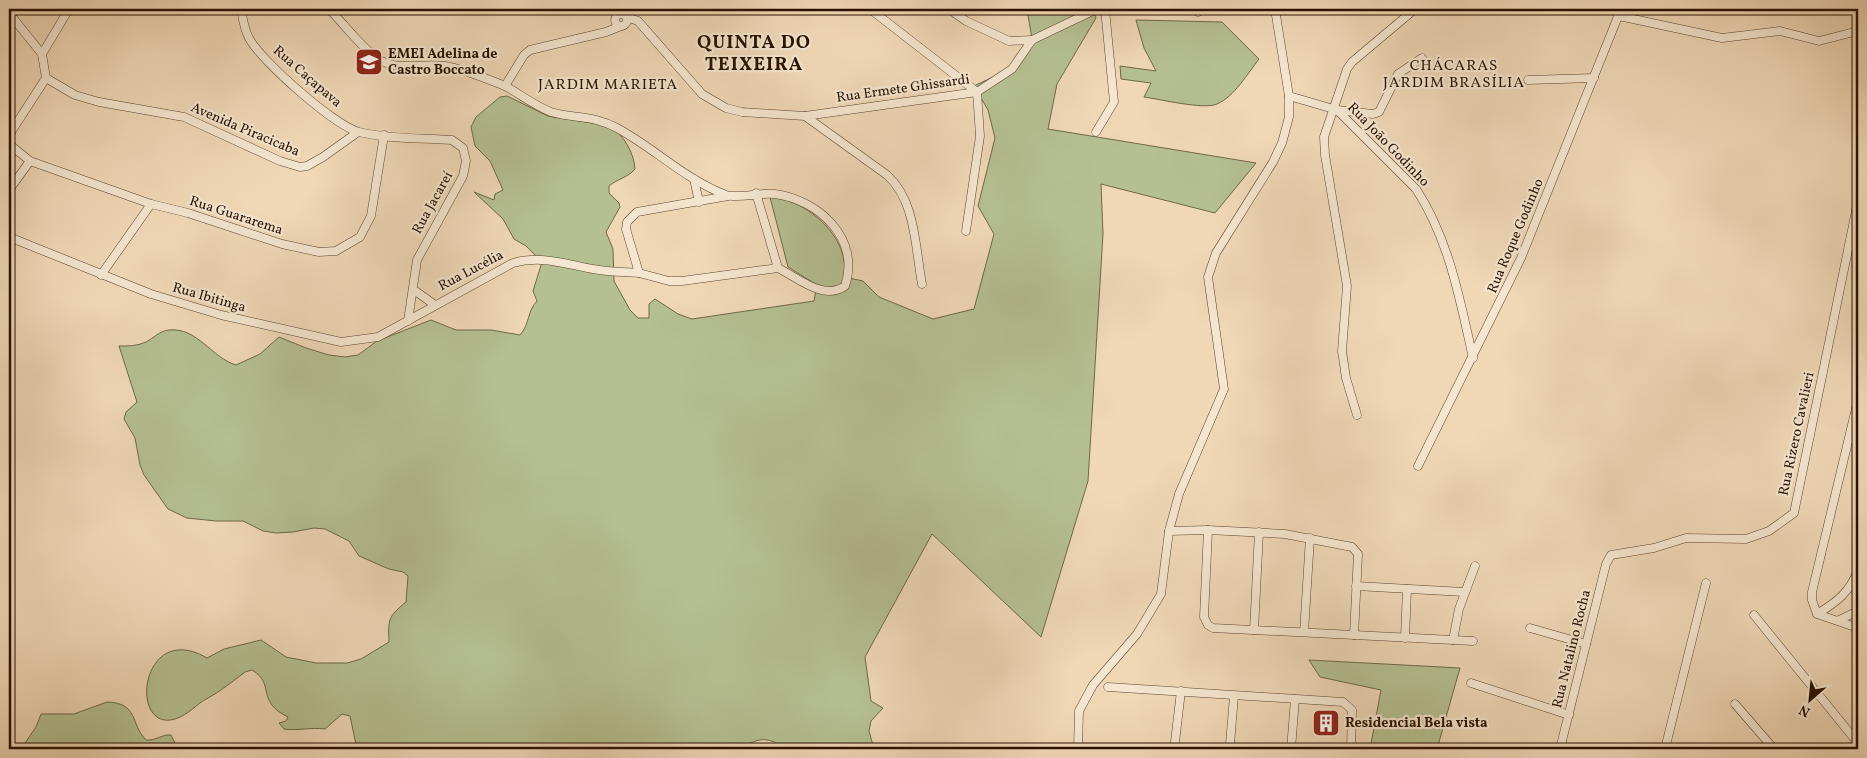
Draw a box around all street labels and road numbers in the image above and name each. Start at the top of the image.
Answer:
street label: Rua Caçapava [268,42,346,112]
street label: Rua Ermete Ghissardi [835,70,971,108]
street label: Avenida Piracicaba [188,98,302,162]
street label: Rua João Godinho [1343,99,1433,191]
street label: Rua Jacareí [408,168,458,238]
street label: Rua Roque Godinho [1483,176,1549,296]
street label: Rua Guararema [187,192,285,240]
street label: Rua Lucélia [435,246,507,296]
street label: Rua Ibitinga [170,278,248,318]
street label: Rua Rizero Cavalieri [1775,370,1819,498]
street label: Rua Natalino Rocha [1548,588,1596,710]

